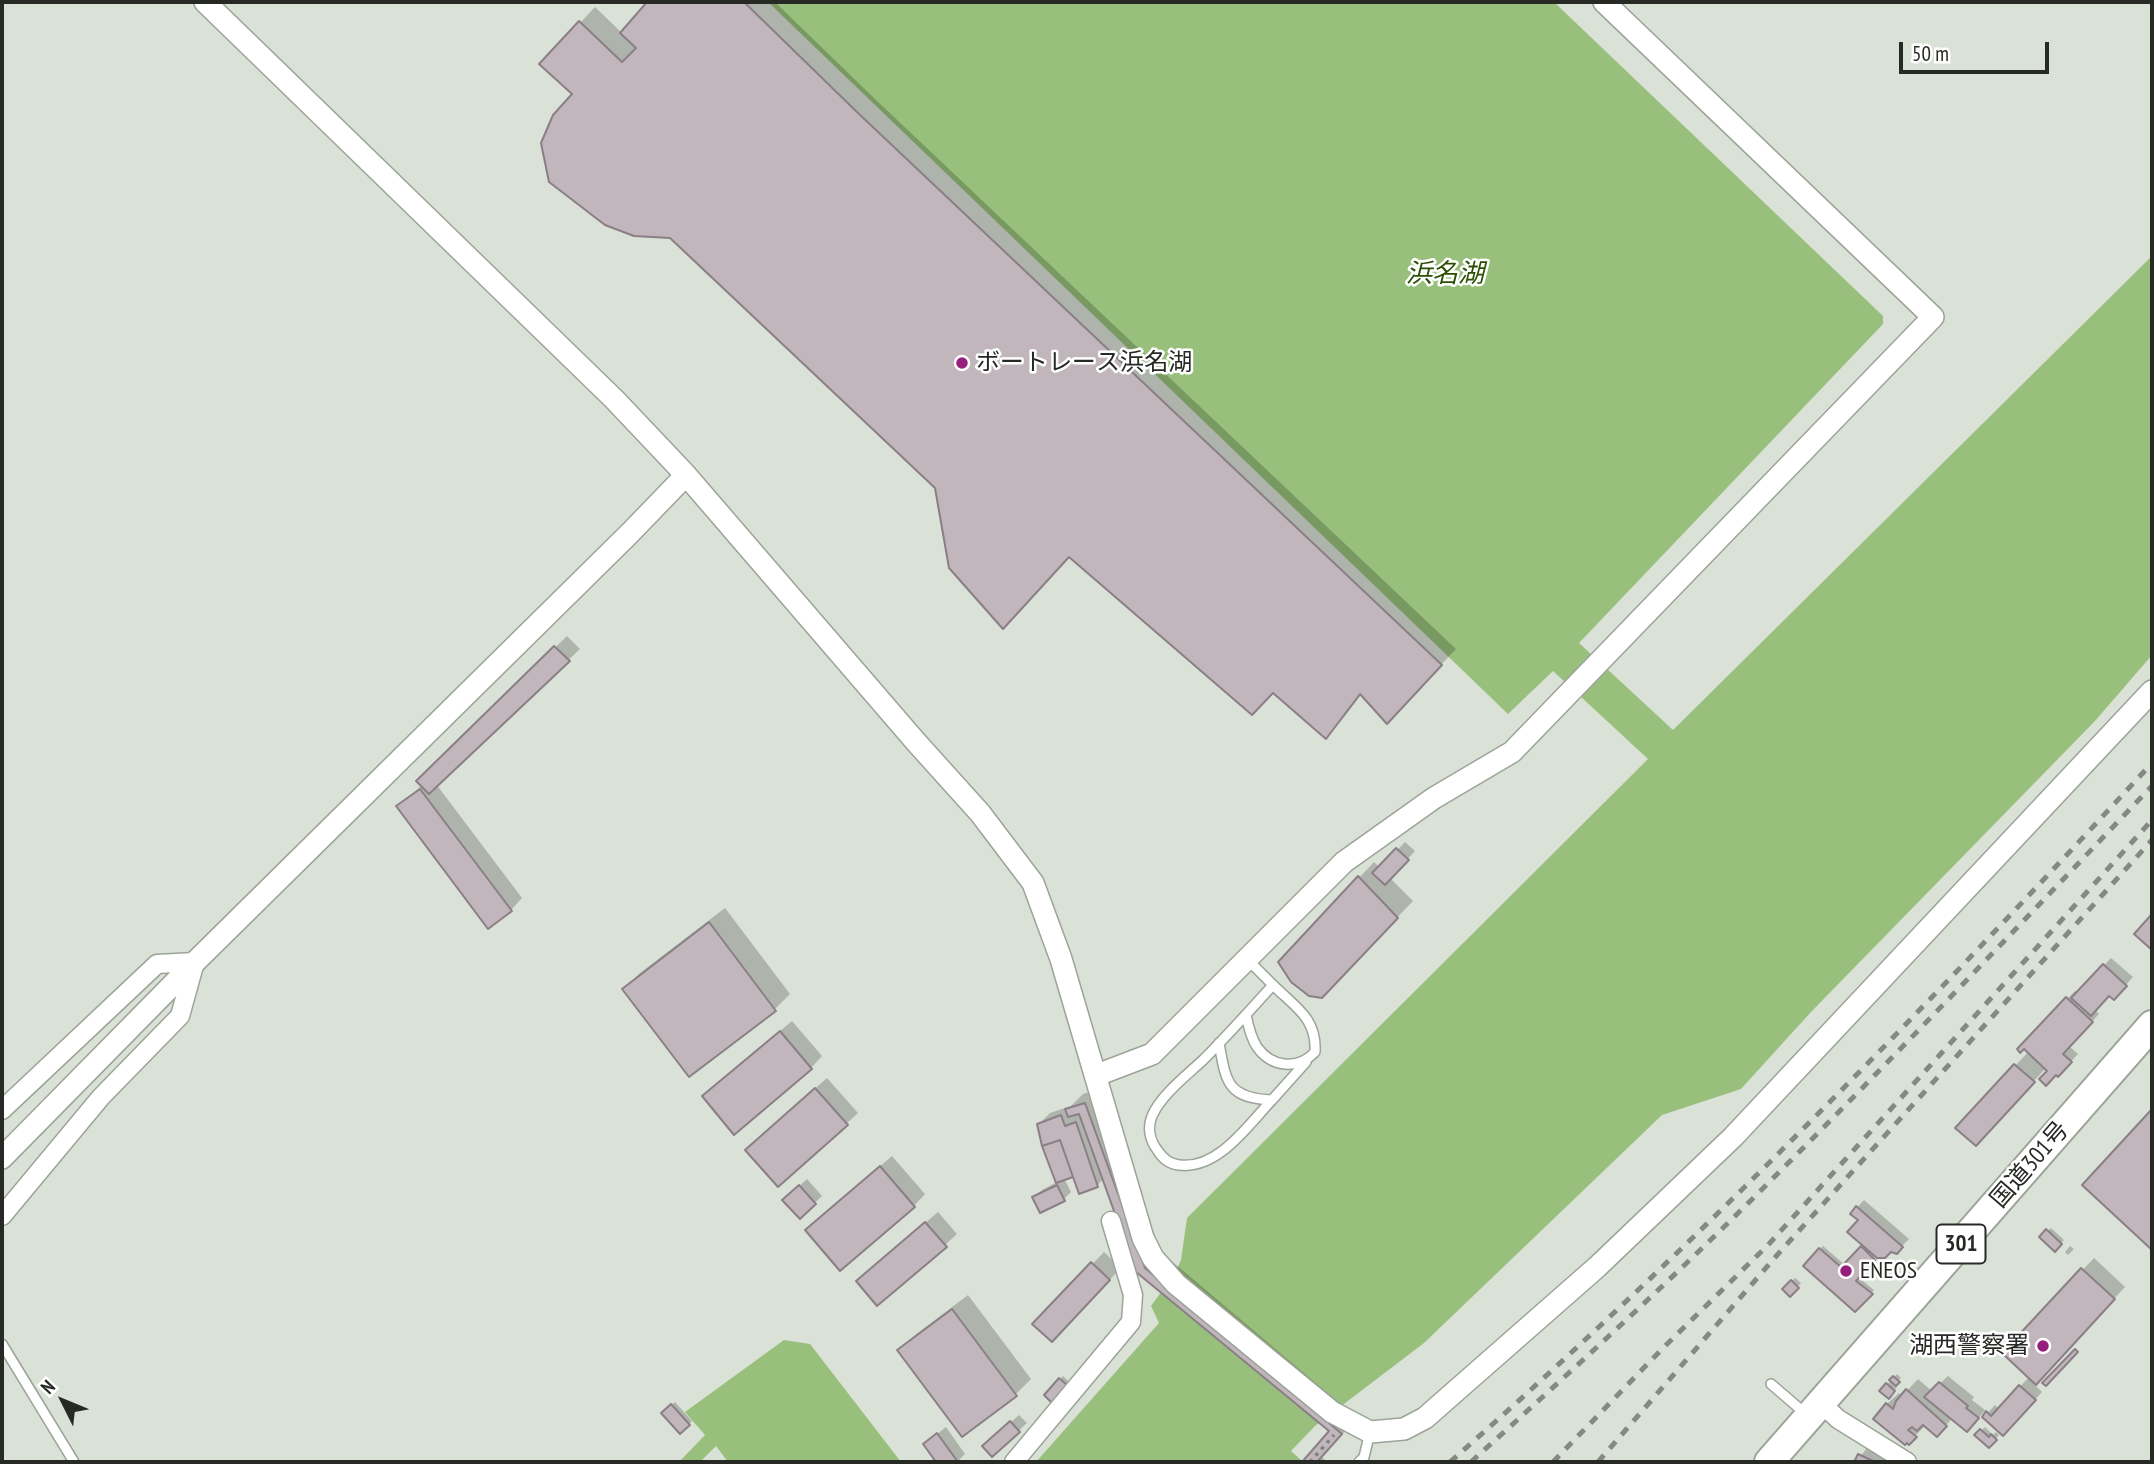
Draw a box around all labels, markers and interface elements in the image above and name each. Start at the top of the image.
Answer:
scale bar [1902,28,2052,72]
text: 50 m [1912,40,1949,67]
water label: 浜名湖 [1406,259,1484,291]
place label: ボートレース浜名湖 [976,349,1192,377]
marker: ボートレース浜名湖 [954,355,970,371]
street label: 国道301号 [1985,1116,2075,1214]
road number: 301 [1937,1224,1986,1264]
place label: ENEOS [1860,1257,1917,1285]
marker: ENEOS [1838,1263,1854,1279]
place label: 湖西警察署 [1909,1332,2029,1360]
marker: 湖西警察署 [2035,1338,2051,1354]
north arrow [28,1366,98,1436]
text: N [35,1375,60,1399]

